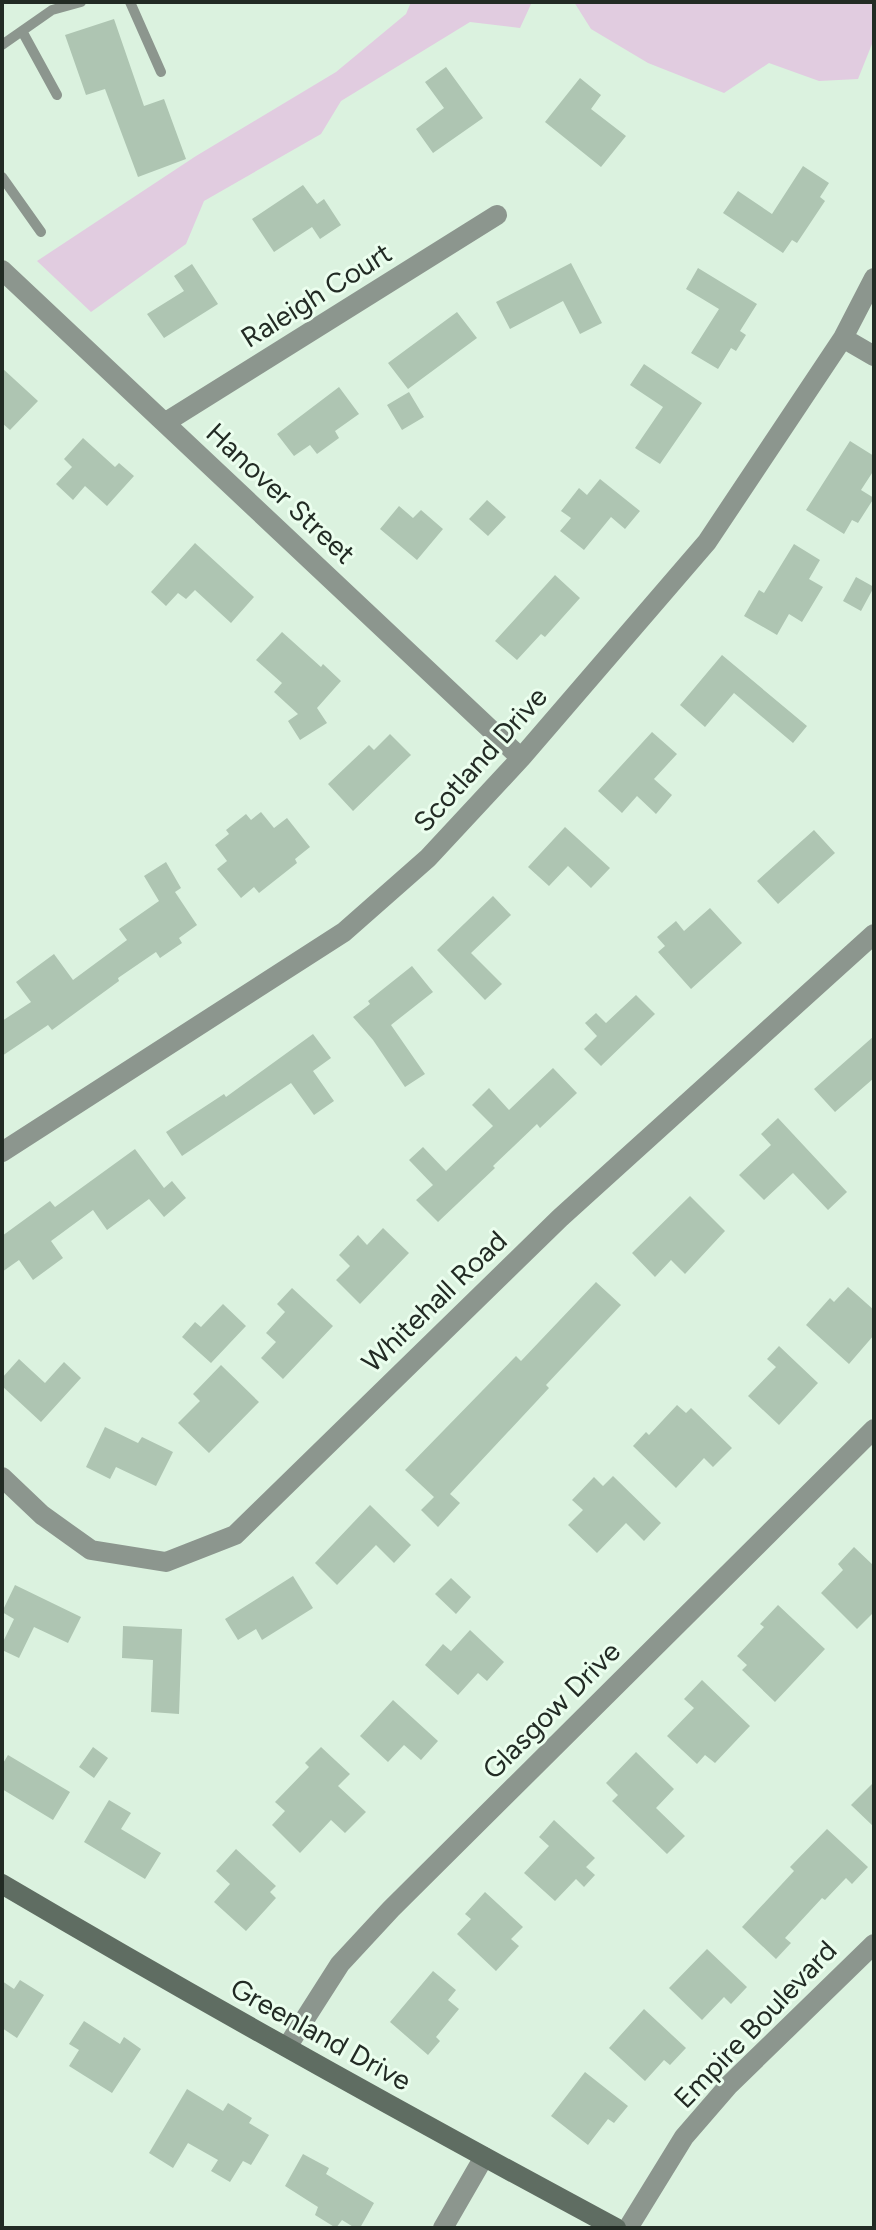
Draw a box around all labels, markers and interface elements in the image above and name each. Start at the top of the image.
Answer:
street label: Raleigh Court [235,235,397,355]
street label: Hanover Street [200,415,362,571]
street label: Scotland Drive [406,680,554,838]
street label: Whitehall Road [354,1223,514,1379]
street label: Glasgow Drive [475,1634,627,1786]
street label: Empire Boulevard [667,1933,843,2115]
street label: Greenland Drive [225,1970,417,2098]

